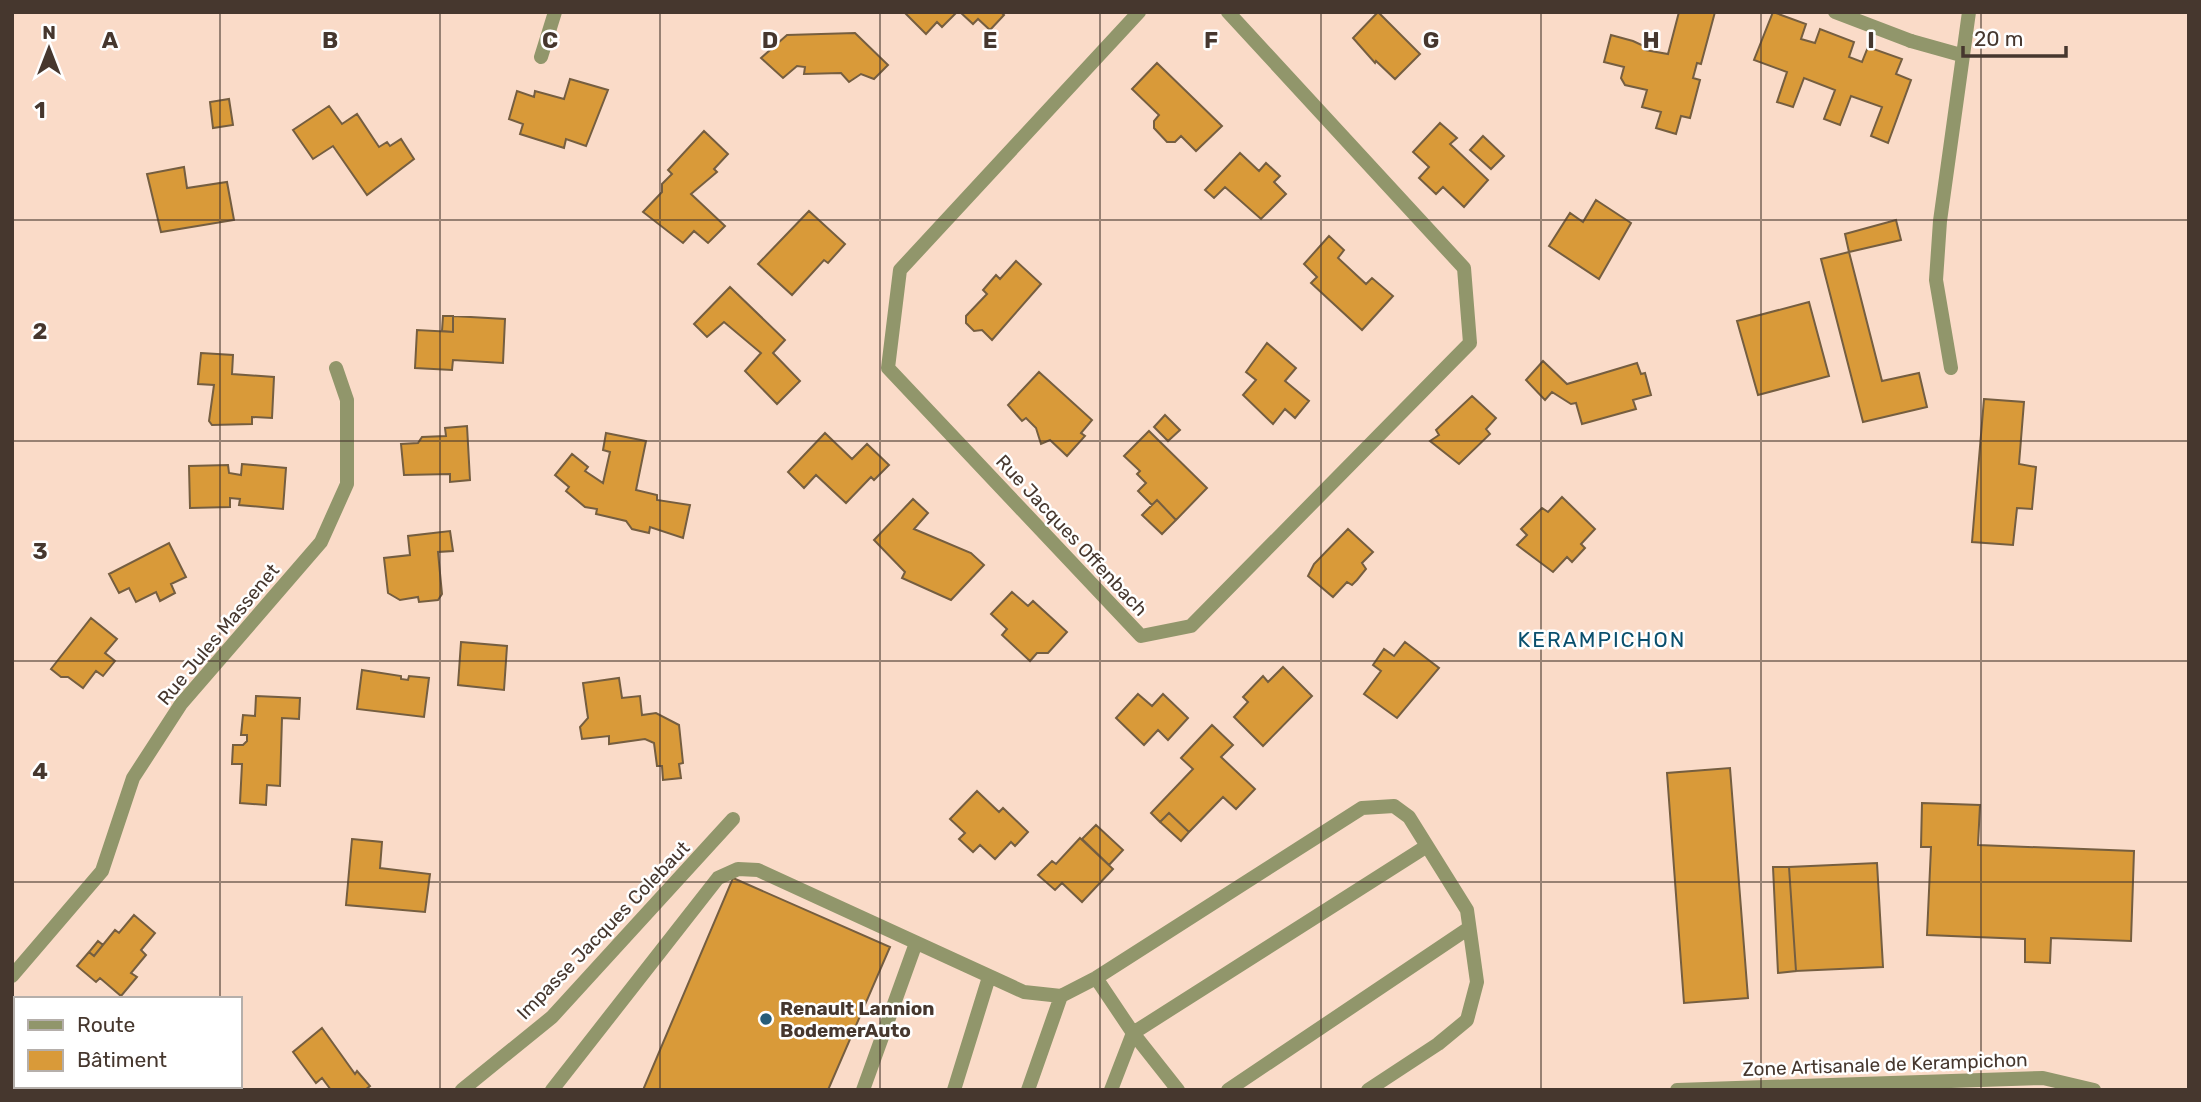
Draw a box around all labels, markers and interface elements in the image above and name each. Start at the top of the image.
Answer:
north arrow [14,14,84,84]
scale bar [1963,14,2066,58]
text: N [42,21,56,44]
text: A [102,26,119,54]
text: B [322,26,338,54]
text: C [542,26,558,54]
text: D [762,26,778,54]
text: E [983,26,997,54]
text: F [1204,26,1218,54]
text: G [1423,26,1439,54]
text: H [1642,26,1660,54]
text: I [1867,26,1875,54]
text: 20 m [1974,26,2023,51]
text: 1 [34,96,46,124]
text: 2 [33,317,47,345]
street label: Rue Jacques Offenbach [991,450,1152,621]
text: 3 [32,537,48,565]
street label: Rue Jules Massenet [153,559,285,710]
district label: KERAMPICHON [1518,627,1686,652]
text: 4 [32,757,48,785]
street label: Impasse Jacques Colebaut [512,836,695,1024]
legend [14,997,242,1088]
place label: Renault Lannion BodemerAuto [780,997,935,1042]
marker: Renault Lannion BodemerAuto [758,1011,774,1027]
text: Route [77,1012,135,1037]
text: Bâtiment [77,1047,167,1072]
street label: Zone Artisanale de Kerampichon [1742,1048,2028,1081]

